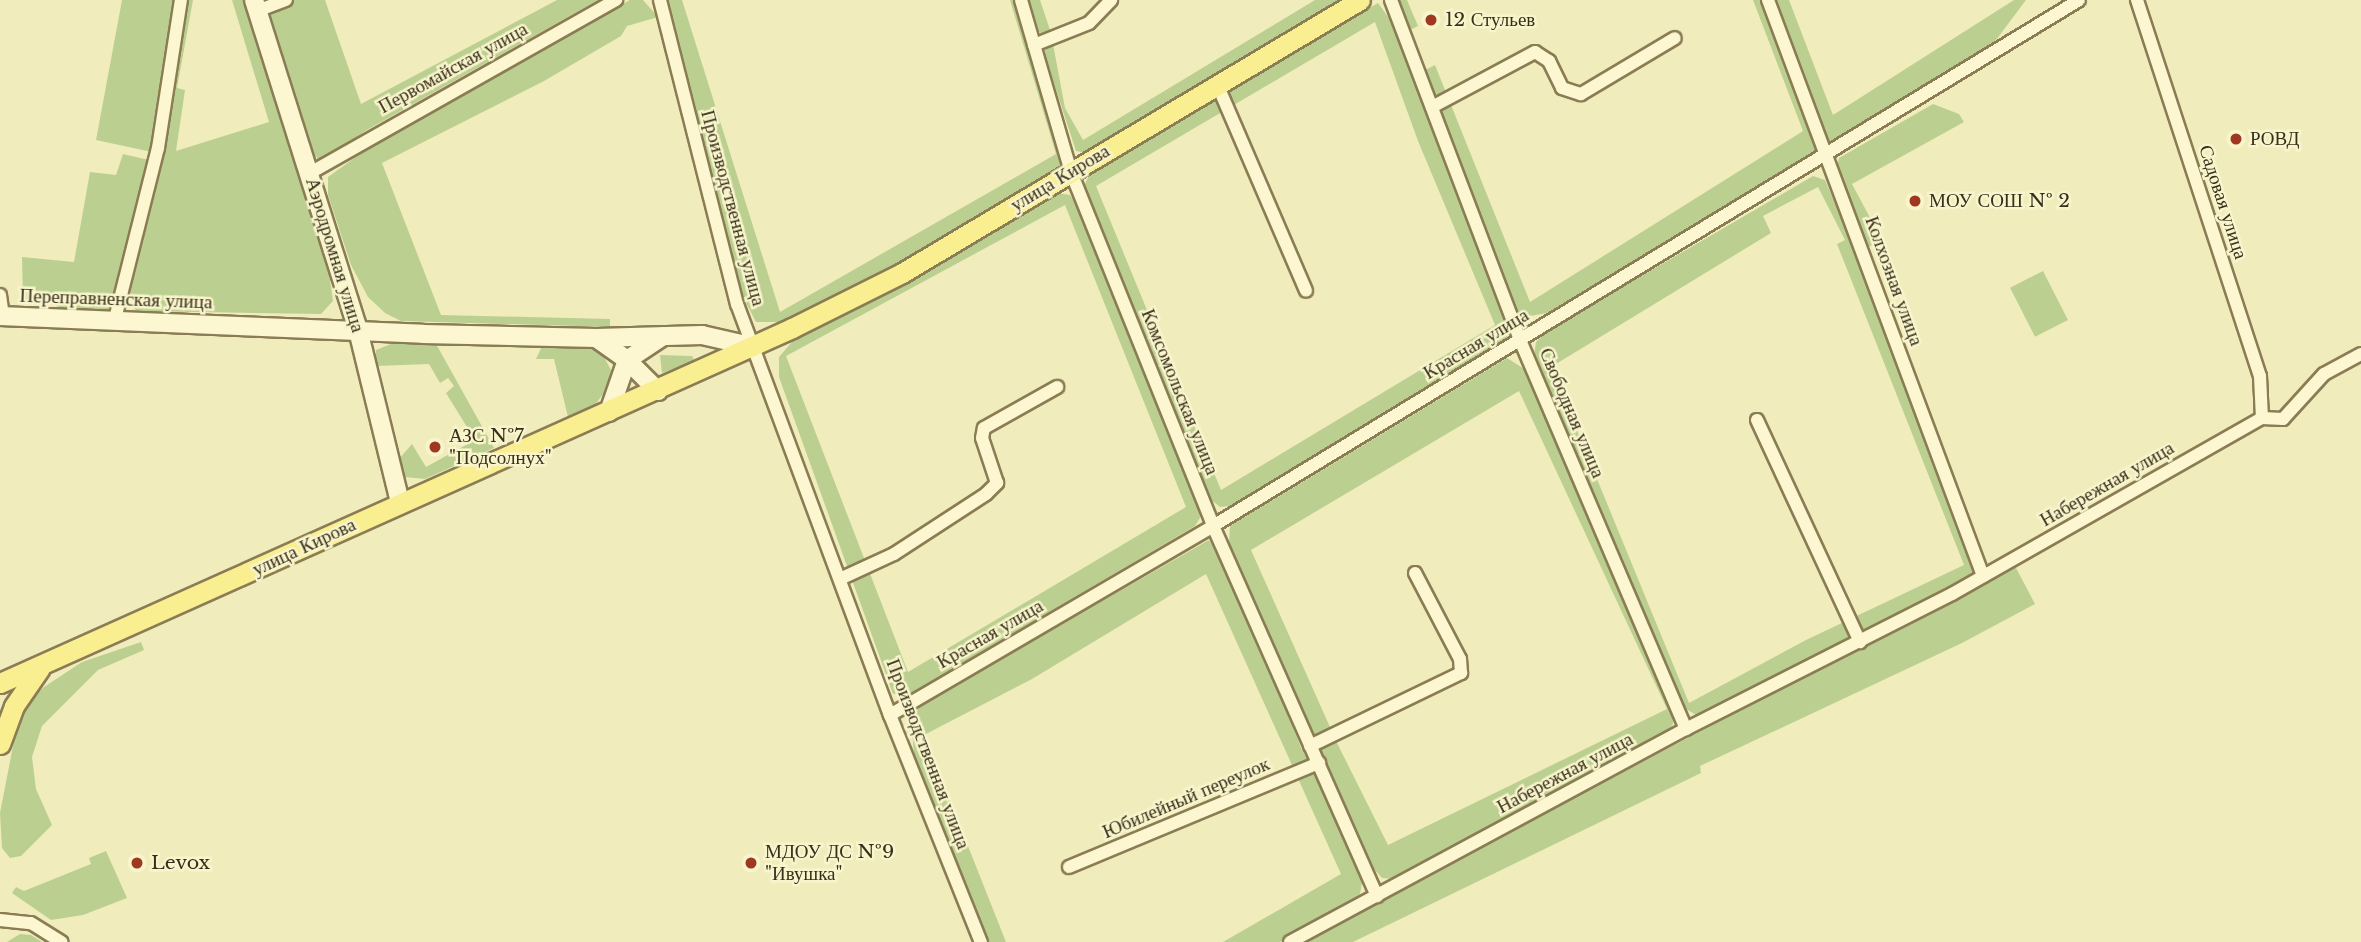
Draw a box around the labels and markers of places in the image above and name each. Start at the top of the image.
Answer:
place label: 12 Стульев [1445,9,1535,31]
marker: 12 Стульев [1423,12,1439,28]
place label: РОВД [2250,128,2299,150]
marker: РОВД [2228,131,2244,147]
place label: МОУ СОШ № 2 [1929,190,2070,212]
marker: МОУ СОШ № 2 [1907,193,1923,209]
place label: АЗС №7 "Подсолнух" [449,425,552,469]
marker: АЗС №7 "Подсолнух" [427,439,443,455]
place label: МДОУ ДС №9 "Ивушка" [765,841,894,885]
place label: Levox [151,852,210,874]
marker: Levox [129,855,145,871]
marker: МДОУ ДС №9 "Ивушка" [743,855,759,871]

